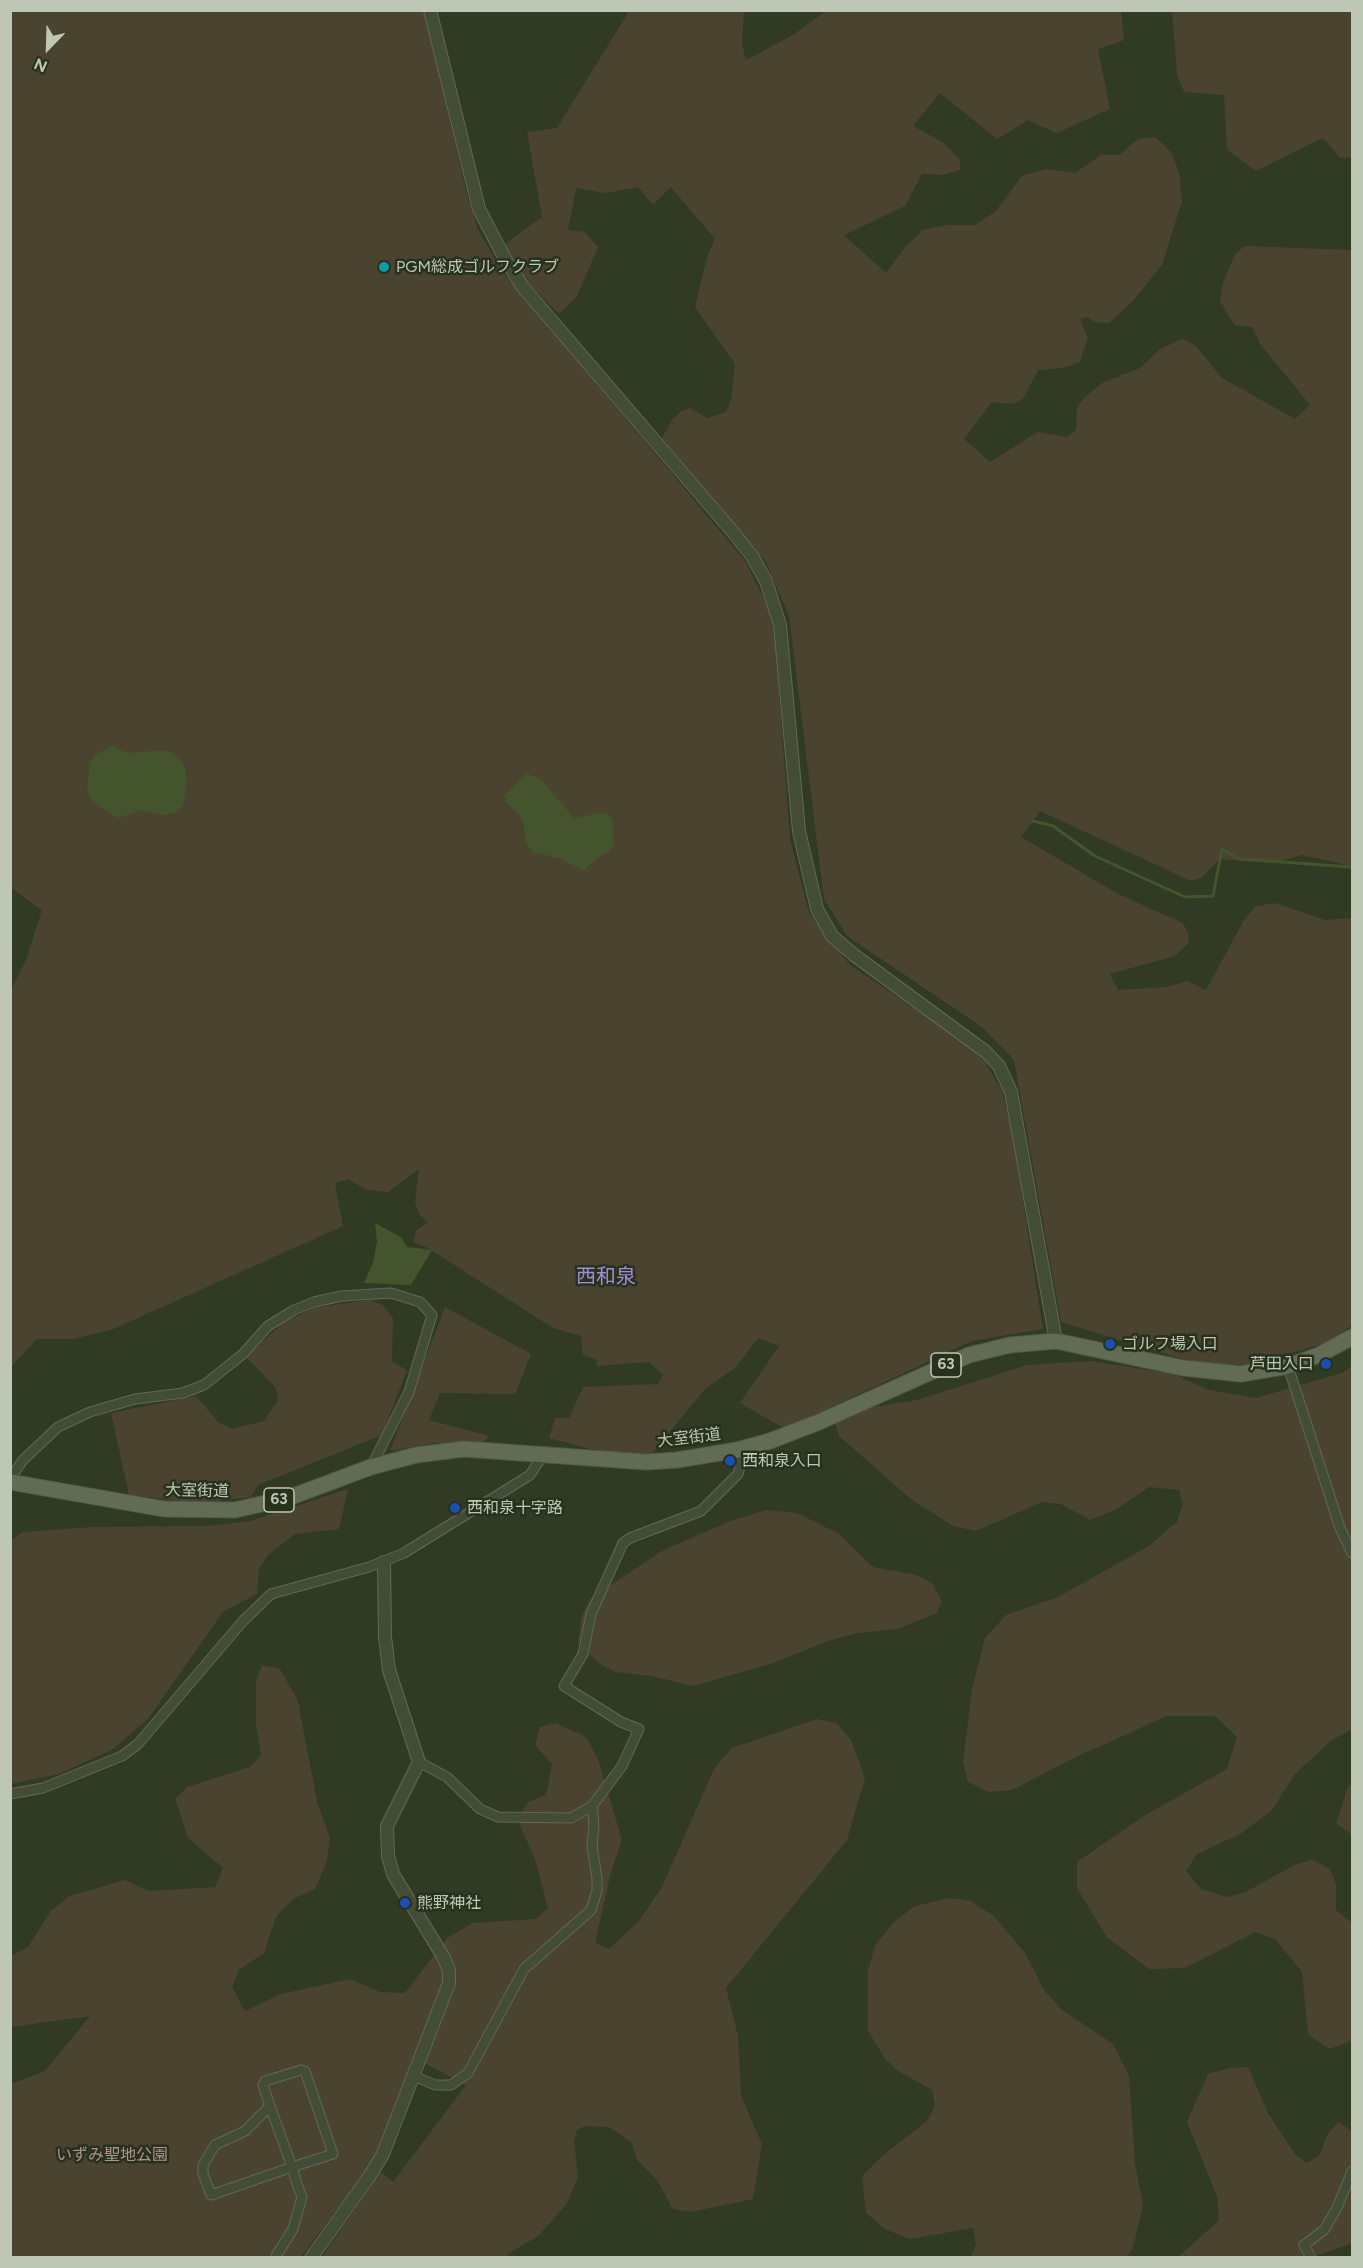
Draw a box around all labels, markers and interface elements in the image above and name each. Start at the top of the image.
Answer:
north arrow [18,18,78,78]
text: N [31,54,50,76]
place label: PGM総成ゴルフクラブ [396,257,559,277]
marker: PGM総成ゴルフクラブ [377,260,391,274]
district label: 西和泉 [576,1265,636,1289]
place label: ゴルフ場入口 [1122,1334,1218,1354]
marker: ゴルフ場入口 [1103,1337,1117,1351]
road number: 63 [931,1353,961,1377]
place label: 芦田入口 [1250,1354,1314,1374]
marker: 芦田入口 [1319,1357,1333,1371]
street label: 大室街道 [656,1425,722,1451]
place label: 西和泉入口 [742,1451,822,1471]
marker: 西和泉入口 [723,1454,737,1468]
street label: 大室街道 [165,1481,229,1501]
road number: 63 [264,1488,294,1512]
place label: 西和泉十字路 [467,1498,563,1518]
marker: 西和泉十字路 [448,1501,462,1515]
place label: 熊野神社 [417,1893,481,1913]
marker: 熊野神社 [398,1896,412,1910]
park label: いずみ聖地公園 [56,2145,168,2165]

